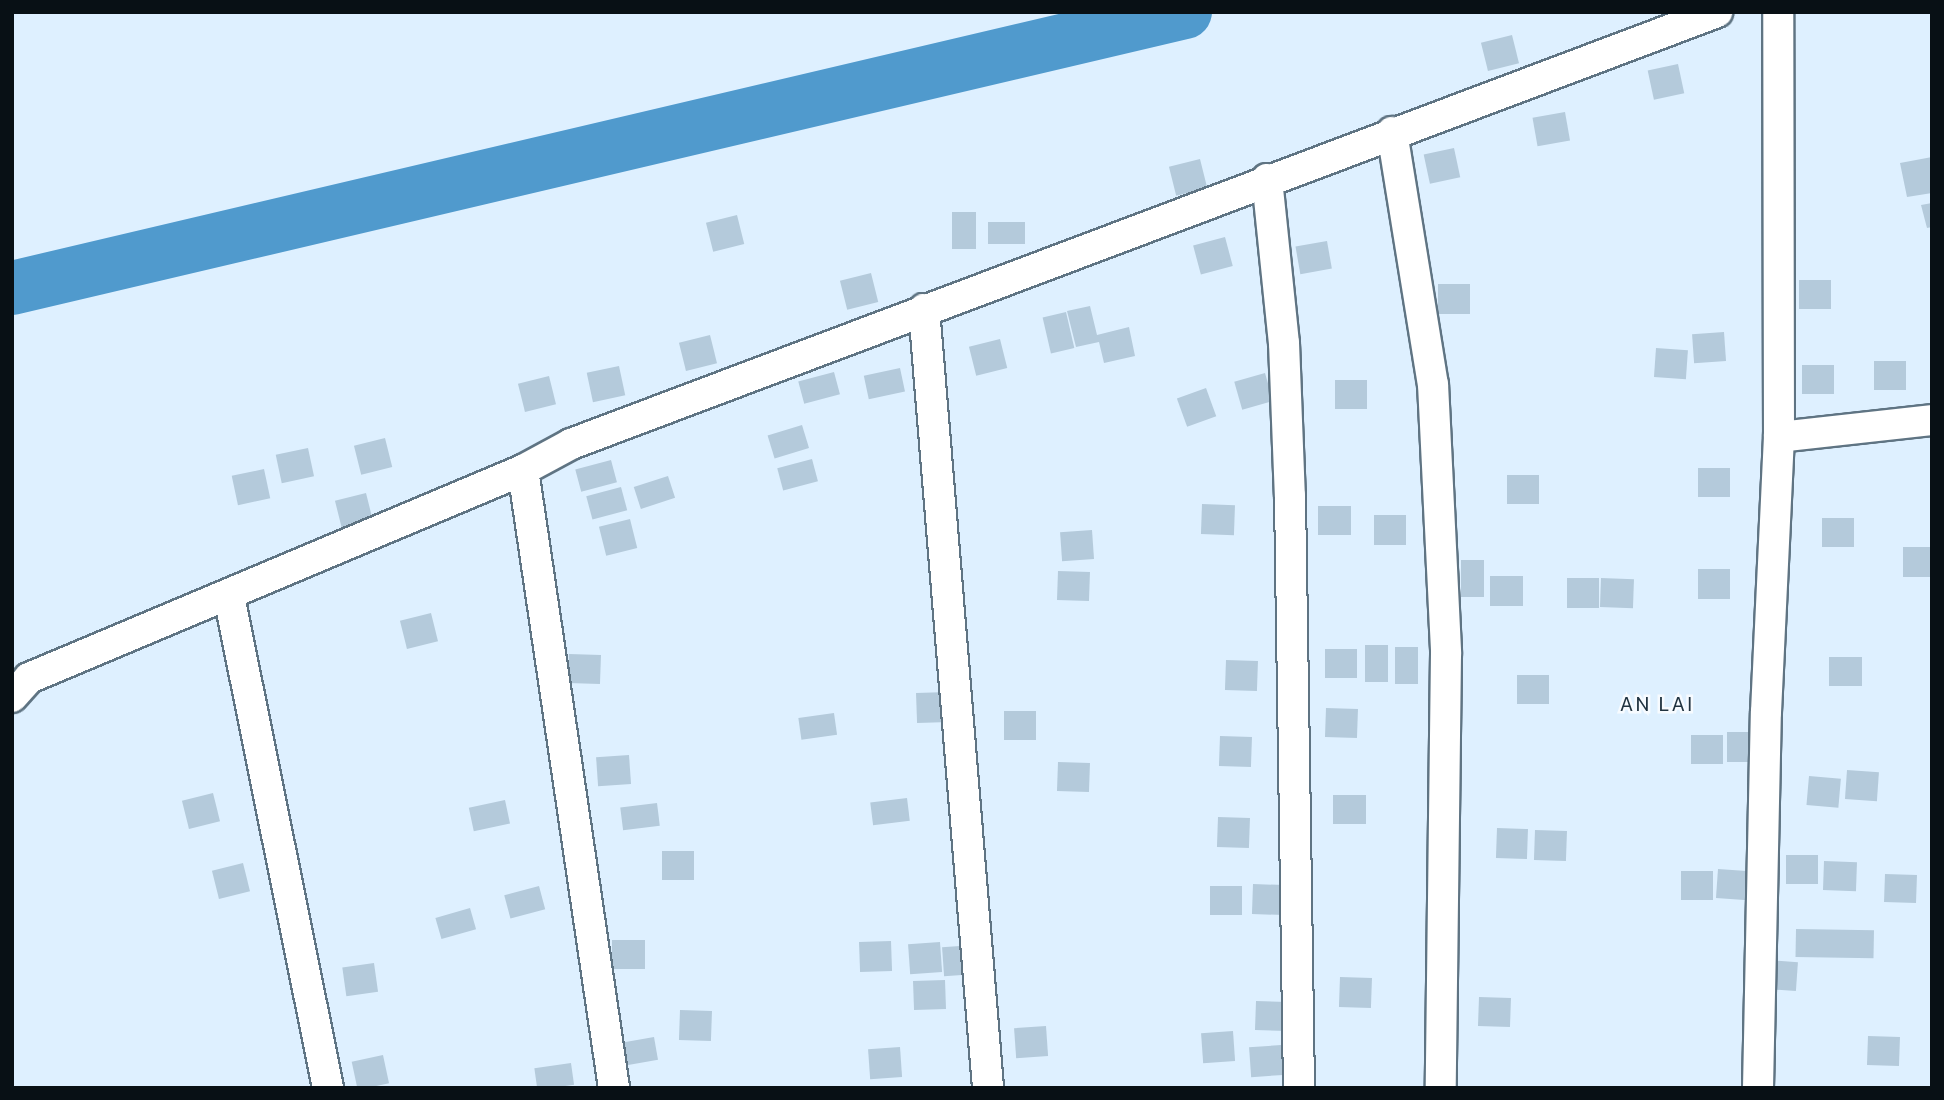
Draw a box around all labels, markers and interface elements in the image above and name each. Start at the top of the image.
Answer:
district label: AN LAI [1620,694,1694,716]

